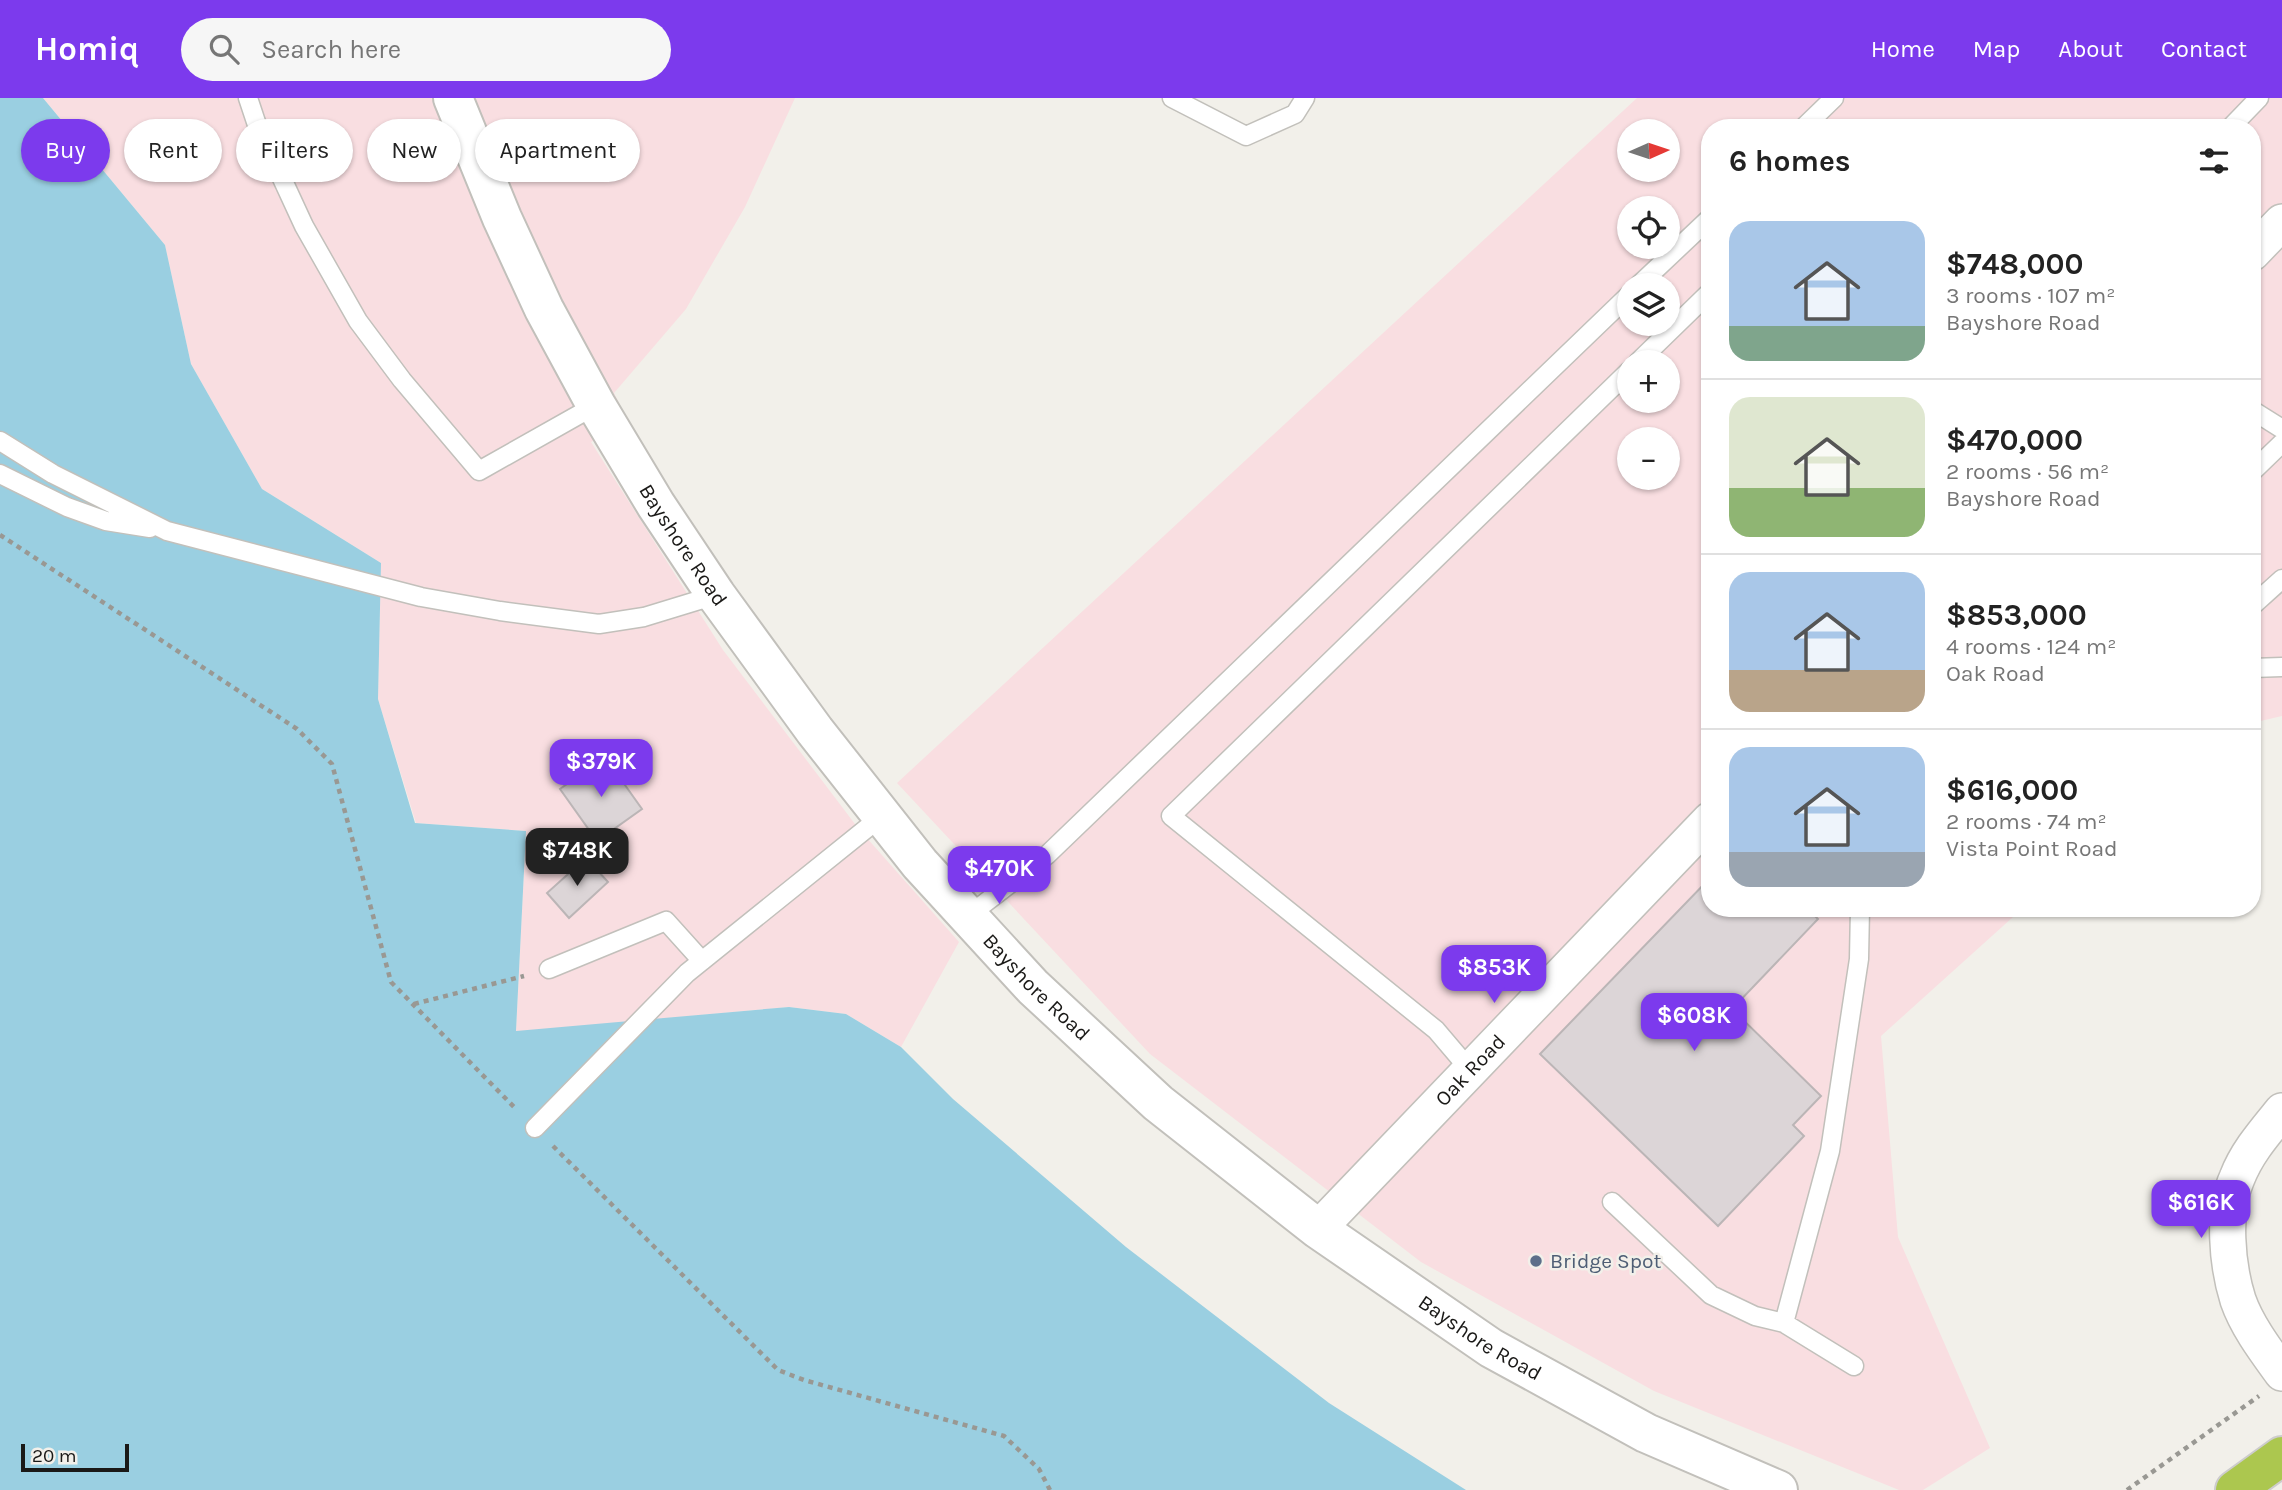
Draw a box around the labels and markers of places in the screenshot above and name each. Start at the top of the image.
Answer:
pin: $379K [552,740,650,799]
pin: $748K [528,828,626,888]
pin: $470K [950,846,1048,906]
pin: $853K [1445,946,1543,1005]
pin: $608K [1645,993,1743,1053]
pin: $616K [2152,1180,2250,1240]
place label: Bridge Spot [1550,1249,1661,1273]
marker: Bridge Spot [1528,1253,1544,1269]

